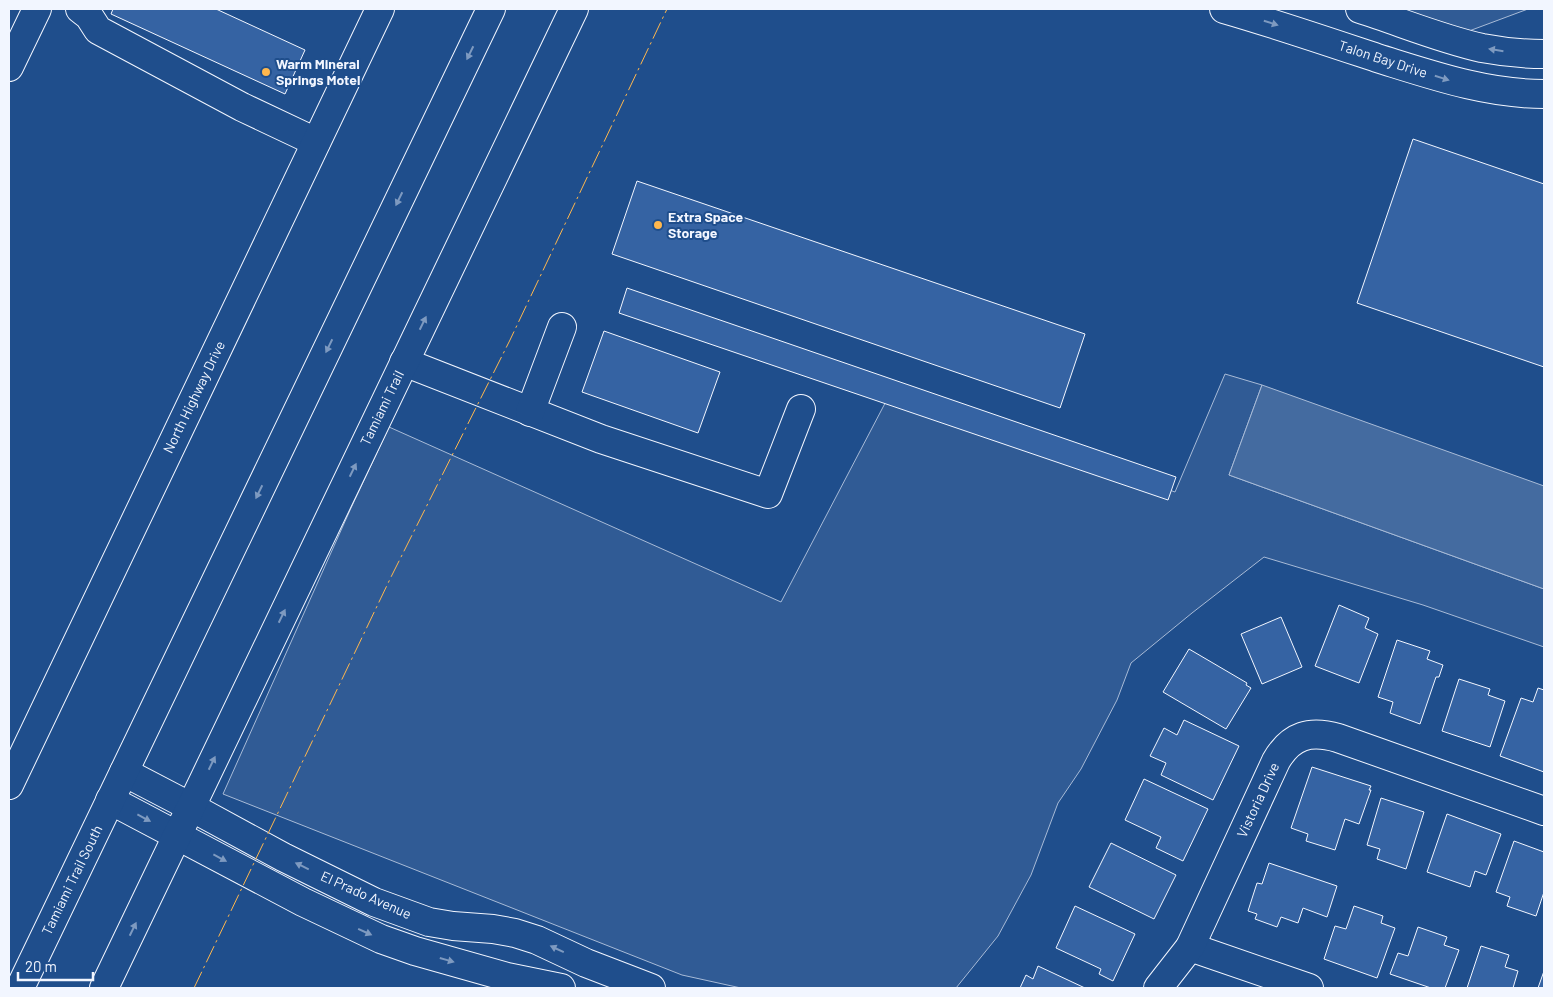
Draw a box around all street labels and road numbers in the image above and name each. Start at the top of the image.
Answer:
street label: Talon Bay Drive [1337,36,1430,81]
street label: North Highway Drive [159,338,228,456]
street label: Tamiami Trail [356,367,407,448]
street label: Vistoria Drive [1233,760,1282,840]
street label: Tamiami Trail South [38,822,106,938]
street label: El Prado Avenue [318,867,414,922]

